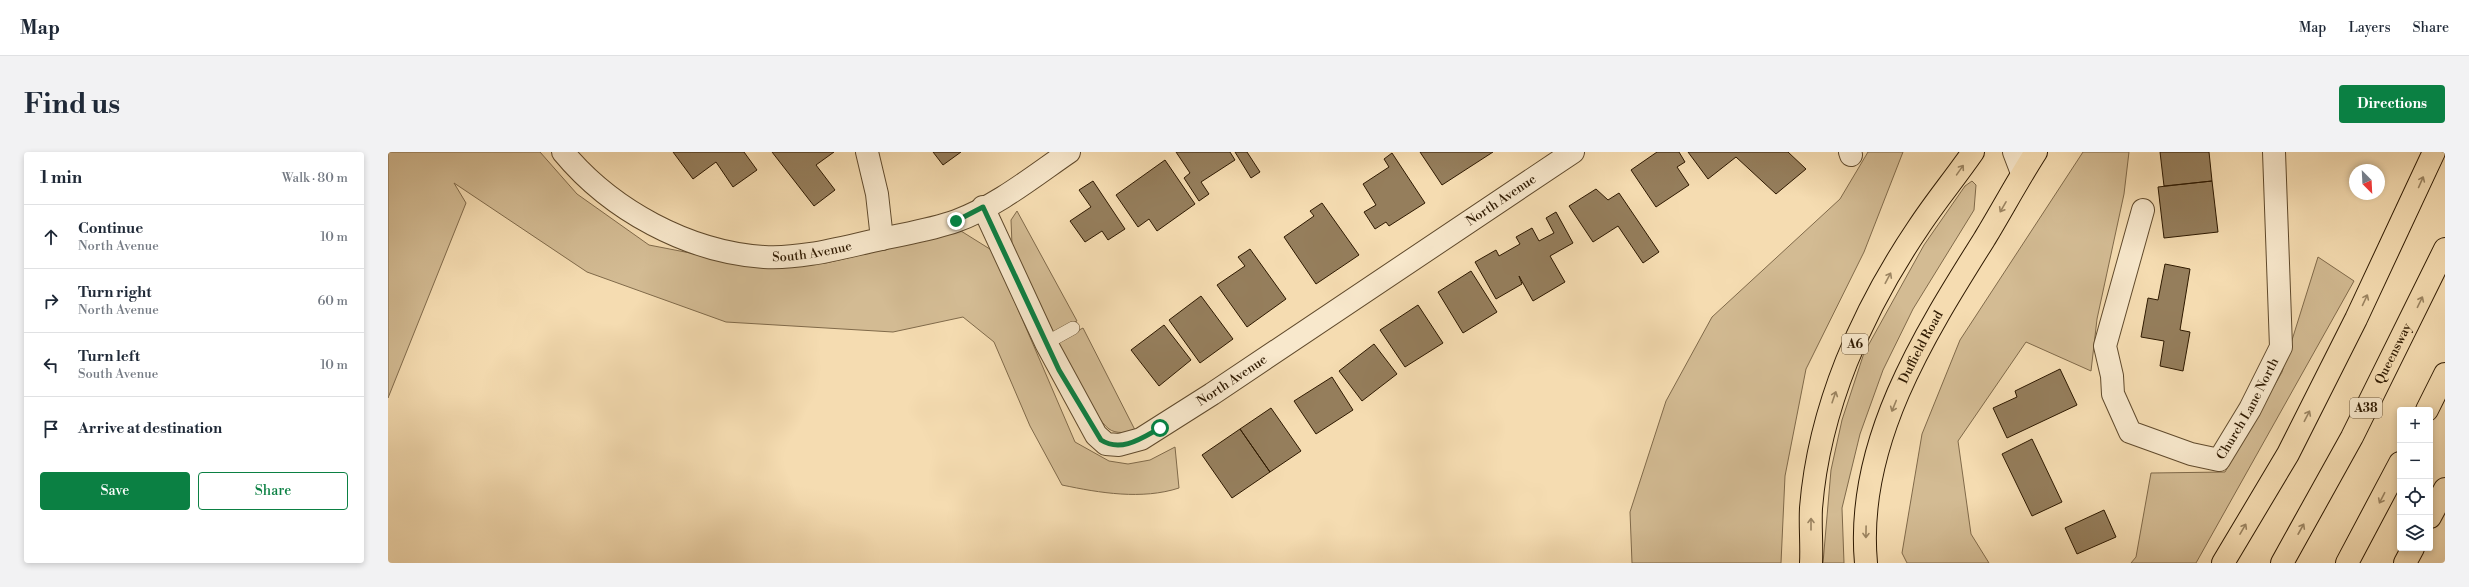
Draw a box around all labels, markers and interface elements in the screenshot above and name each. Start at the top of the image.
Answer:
text: Map [20,16,60,40]
text: Map [2299,19,2326,37]
text: Layers [2348,19,2391,37]
text: Share [2413,19,2449,37]
button: Directions [2339,85,2445,123]
text: Find us [24,87,120,122]
north arrow [2349,164,2385,200]
one-way arrow [1956,165,1964,176]
text: 1 min [40,167,82,189]
text: Walk · 80 m [282,170,348,186]
street label: North Avenue [1463,171,1540,229]
one-way arrow [2418,177,2425,189]
one-way arrow [1998,201,2006,213]
route end [947,212,965,230]
text: Continue [78,219,143,238]
icon: ahead [40,226,62,248]
text: 10 m [320,229,348,245]
text: North Avenue [78,238,159,254]
street label: South Avenue [772,238,854,265]
one-way arrow [1885,273,1892,285]
text: Turn right [78,283,152,302]
icon: right [40,290,62,312]
text: 60 m [317,293,348,309]
one-way arrow [2362,294,2369,306]
one-way arrow [2417,296,2424,308]
text: North Avenue [78,302,159,318]
street label: Duffield Road [1895,307,1947,386]
street label: Queensway [2371,320,2415,387]
road number: A6 [1842,334,1868,354]
text: Turn left [78,347,140,366]
street label: North Avenue [1194,351,1270,410]
icon: left [40,354,62,376]
street label: Church Lane North [2213,355,2282,463]
text: 10 m [320,357,348,373]
text: South Avenue [78,366,158,382]
one-way arrow [1831,390,1838,403]
road number: A38 [2350,398,2382,418]
one-way arrow [1890,400,1897,412]
map controls [2397,407,2433,551]
button: + [2397,407,2433,443]
one-way arrow [2304,410,2311,422]
icon: arrive [40,418,62,440]
text: Arrive at destination [78,419,222,438]
route start [1151,419,1169,437]
button: − [2397,443,2433,479]
button: Save [40,472,190,510]
button: Share [198,472,348,510]
button: locate [2397,479,2433,515]
one-way arrow [2378,492,2386,504]
button: layers [2397,515,2433,551]
one-way arrow [1807,518,1815,531]
one-way arrow [2239,523,2247,535]
one-way arrow [2297,523,2305,535]
one-way arrow [1862,525,1869,538]

